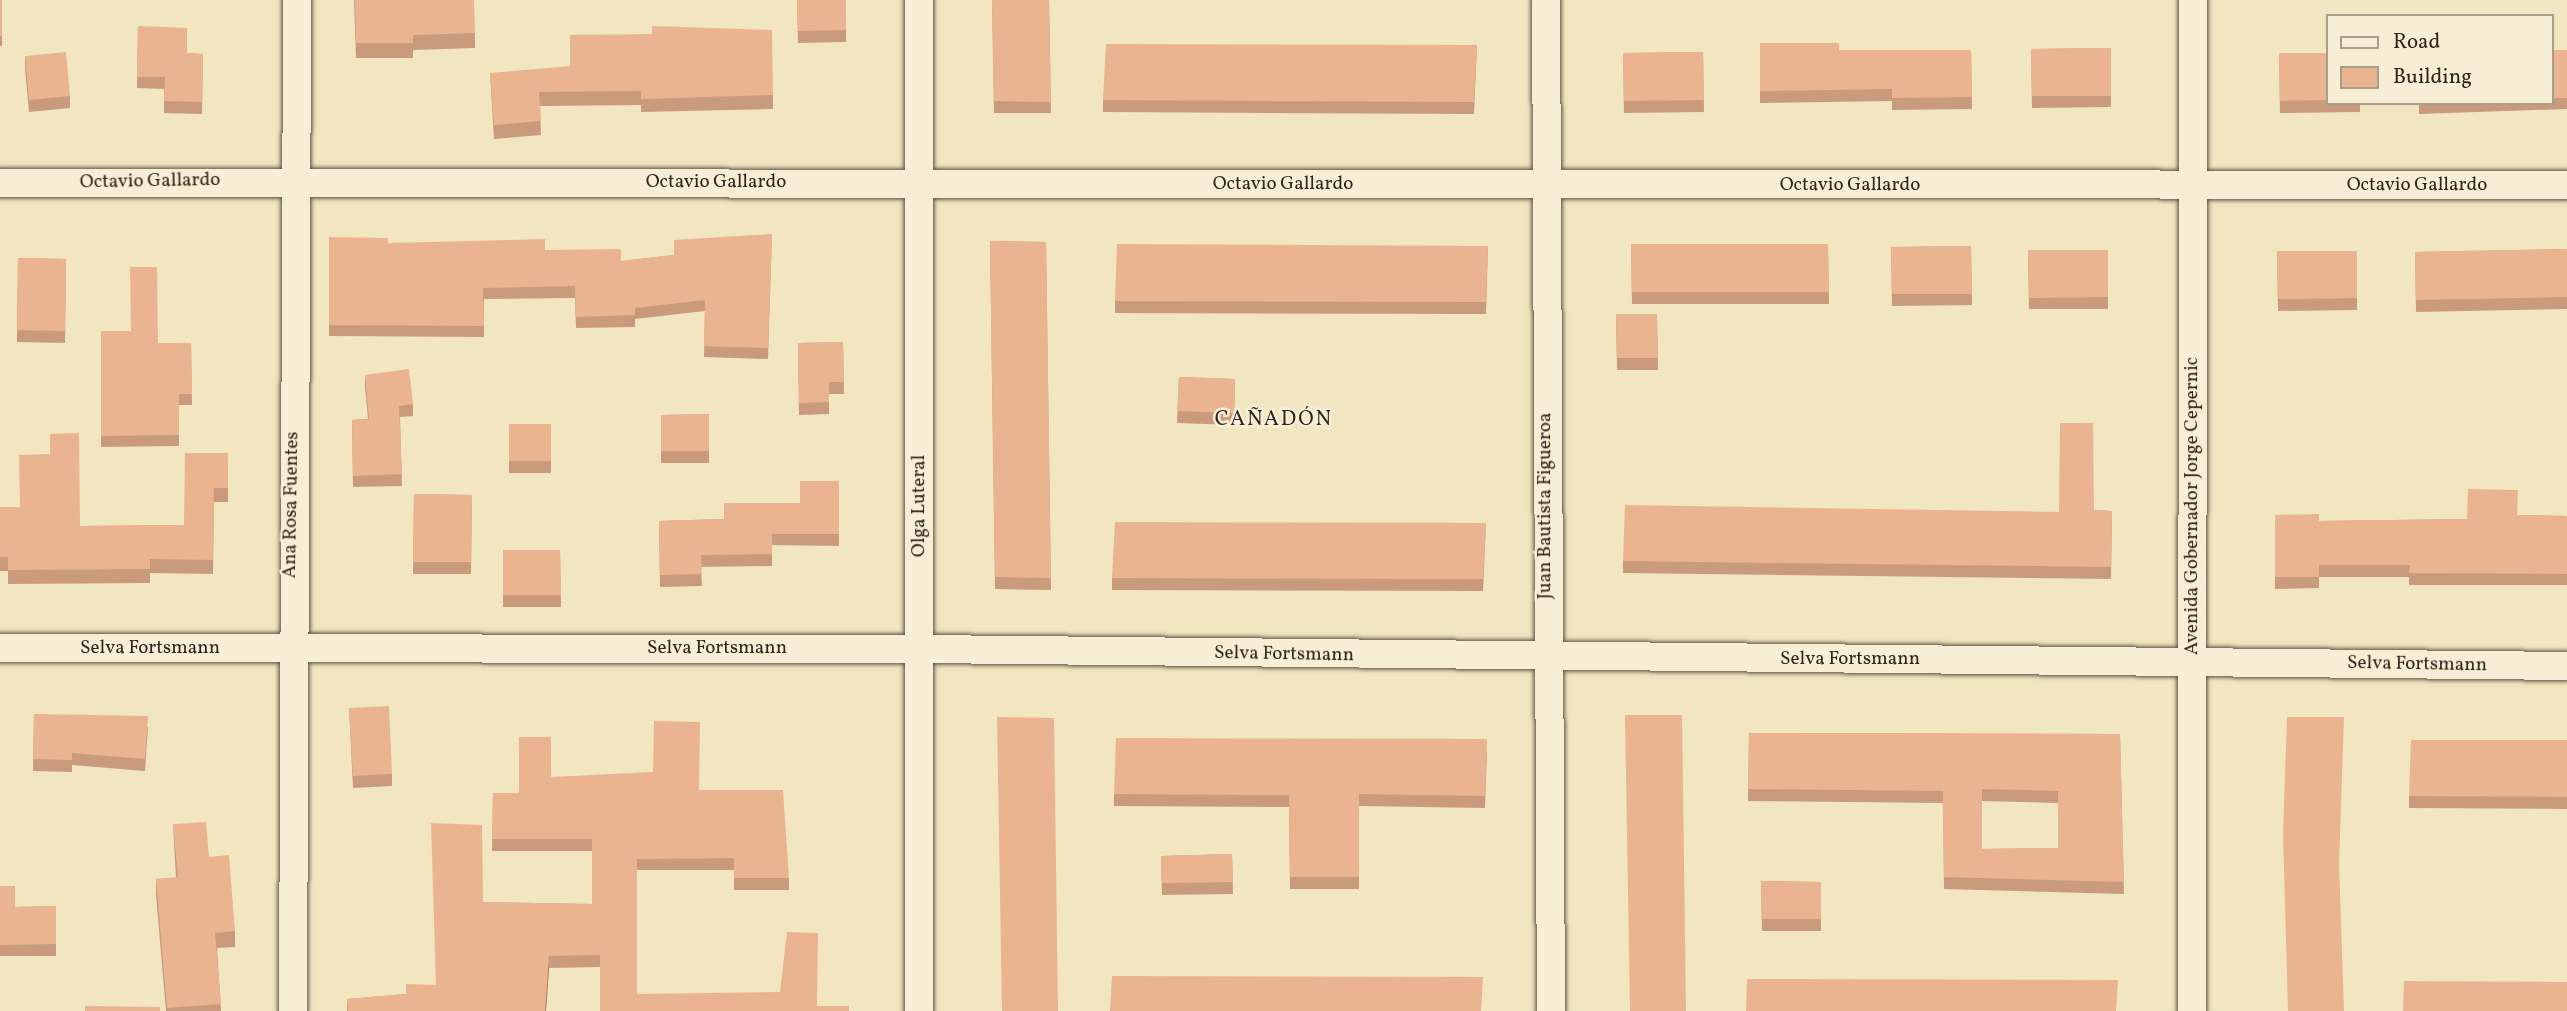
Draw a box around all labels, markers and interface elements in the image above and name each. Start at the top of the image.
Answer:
legend [2326,14,2553,105]
text: Road [2393,28,2440,57]
text: Building [2393,63,2472,92]
street label: Octavio Gallardo [80,169,220,195]
street label: Octavio Gallardo [646,172,786,194]
street label: Octavio Gallardo [1213,174,1353,196]
street label: Octavio Gallardo [1780,175,1920,197]
street label: Octavio Gallardo [2347,175,2487,197]
street label: Avenida Gobernador Jorge Cepernic [2182,357,2204,655]
district label: CAÑADÓN [1216,407,1332,433]
street label: Juan Bautista Figueroa [1535,413,1557,599]
street label: Ana Rosa Fuentes [279,431,305,579]
street label: Olga Luteral [909,455,931,557]
street label: Selva Fortsmann [80,638,220,660]
street label: Selva Fortsmann [647,638,787,660]
street label: Selva Fortsmann [1214,642,1354,668]
street label: Selva Fortsmann [1780,649,1920,671]
street label: Selva Fortsmann [2347,652,2487,678]

